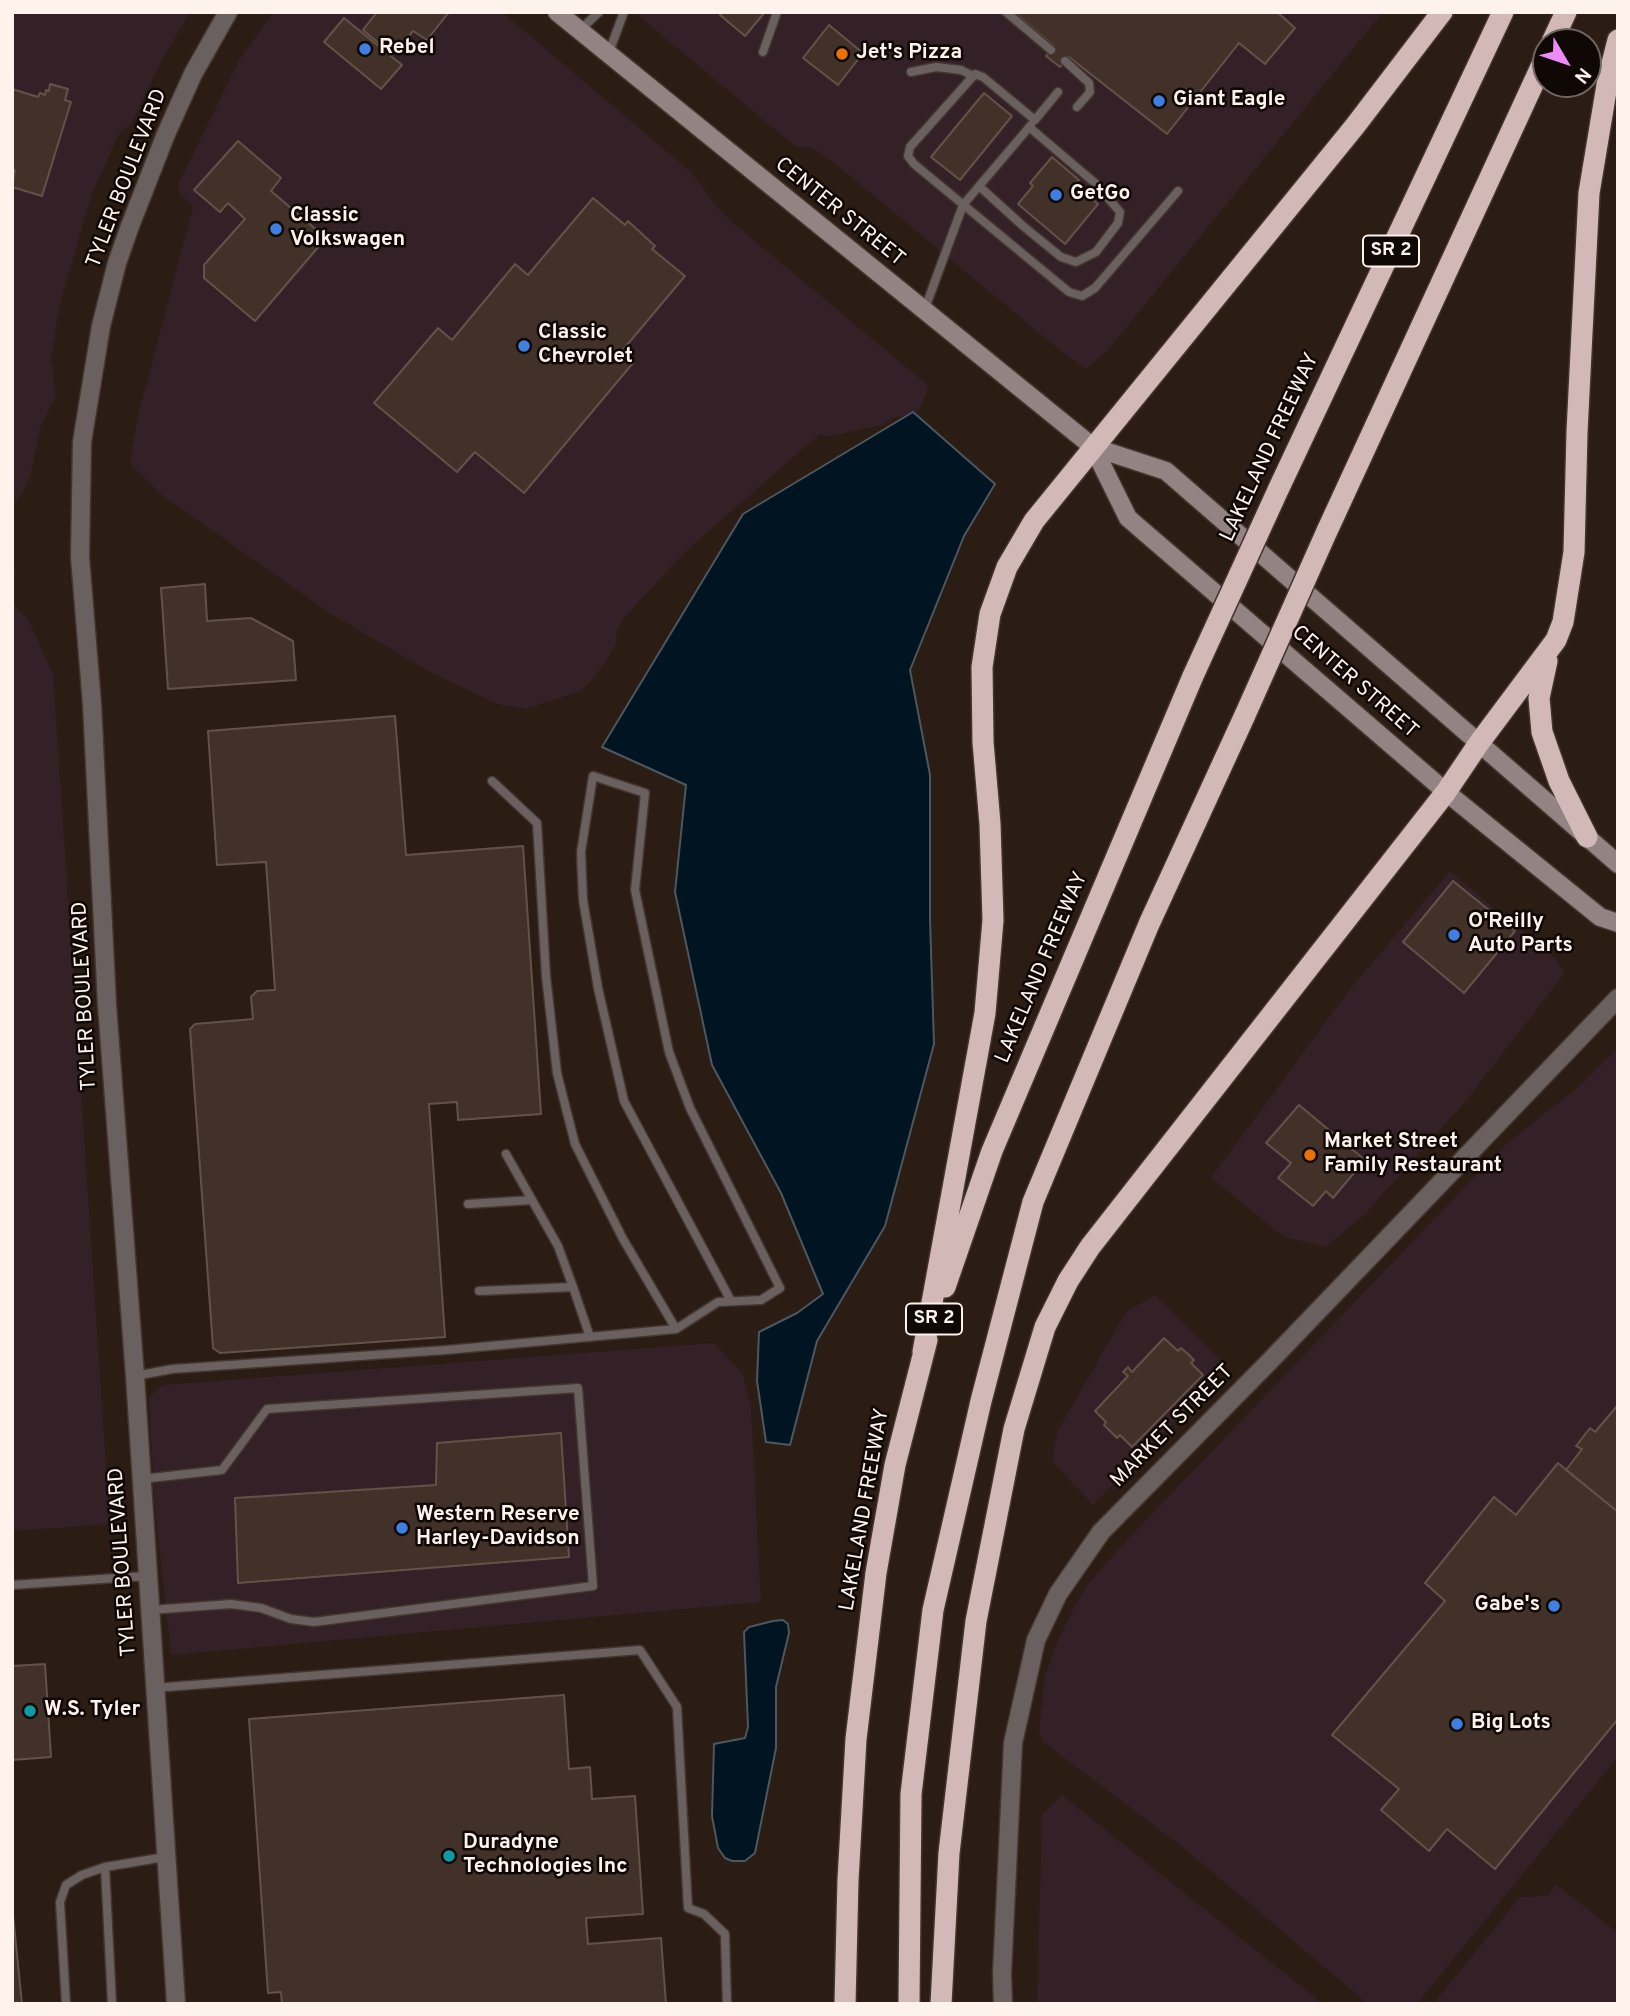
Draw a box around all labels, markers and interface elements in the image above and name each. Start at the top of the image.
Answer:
north arrow [1532,28,1602,98]
place label: Rebel [379,36,435,62]
marker: Rebel [357,41,373,57]
place label: Jet's Pizza [856,41,962,67]
marker: Jet's Pizza [834,46,850,62]
text: N [1568,62,1595,88]
street label: TYLER BOULEVARD [82,86,174,272]
place label: Giant Eagle [1173,88,1285,114]
marker: Giant Eagle [1151,93,1167,109]
street label: CENTER STREET [769,153,909,273]
place label: GetGo [1070,182,1130,208]
marker: GetGo [1048,187,1064,203]
place label: Classic Volkswagen [290,204,405,254]
marker: Classic Volkswagen [268,221,284,237]
road number: SR 2 [1363,235,1419,266]
place label: Classic Chevrolet [538,321,633,371]
marker: Classic Chevrolet [516,338,532,354]
street label: LAKELAND FREEWAY [1216,350,1326,546]
street label: CENTER STREET [1285,621,1423,745]
street label: LAKELAND FREEWAY [991,869,1095,1067]
street label: TYLER BOULEVARD [68,901,104,1091]
place label: O'Reilly Auto Parts [1468,910,1573,960]
marker: O'Reilly Auto Parts [1446,927,1462,943]
place label: Market Street Family Restaurant [1324,1130,1502,1180]
marker: Market Street Family Restaurant [1302,1147,1318,1163]
road number: SR 2 [906,1303,962,1334]
street label: MARKET STREET [1106,1360,1240,1494]
street label: LAKELAND FREEWAY [836,1407,896,1613]
street label: TYLER BOULEVARD [105,1467,143,1657]
place label: Western Reserve Harley-Davidson [416,1503,580,1553]
marker: Western Reserve Harley-Davidson [394,1520,410,1536]
place label: Gabe's [1475,1593,1540,1619]
marker: Gabe's [1546,1598,1562,1614]
place label: W.S. Tyler [44,1698,140,1724]
marker: W.S. Tyler [22,1703,38,1719]
place label: Big Lots [1471,1711,1551,1737]
marker: Big Lots [1449,1716,1465,1732]
place label: Duradyne Technologies Inc [463,1831,628,1881]
marker: Duradyne Technologies Inc [441,1848,457,1864]

